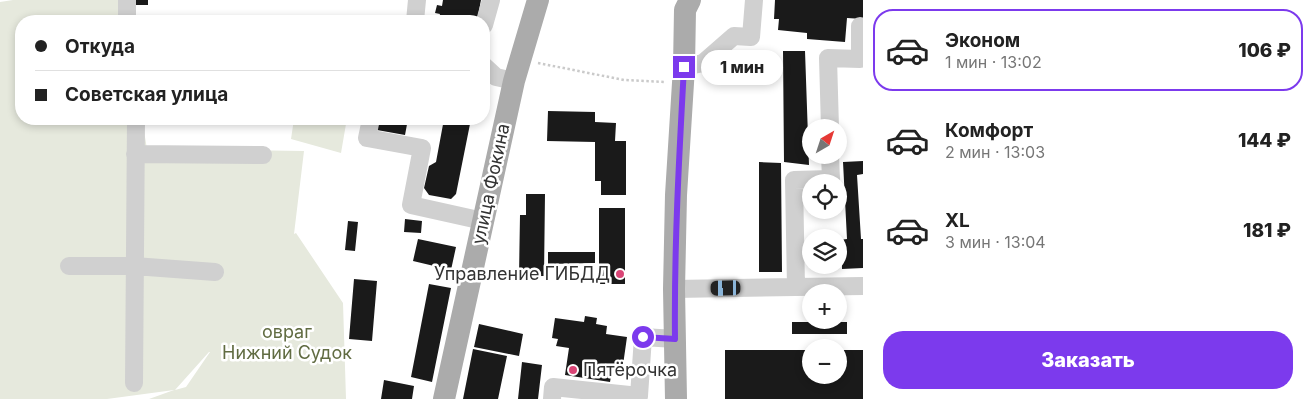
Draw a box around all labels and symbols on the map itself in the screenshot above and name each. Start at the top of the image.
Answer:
callout: 1 мин [702,50,784,84]
route end [673,56,695,78]
north arrow [802,119,848,164]
street label: улица Фокина [467,122,514,246]
place label: Управление ГИБДД [434,263,610,284]
marker: Управление ГИБДД [614,268,626,280]
car [710,280,741,296]
park label: овраг Нижний Судок [222,321,352,363]
route start [632,326,654,348]
place label: Пятёрочка [583,359,677,380]
marker: Пятёрочка [567,364,579,376]

